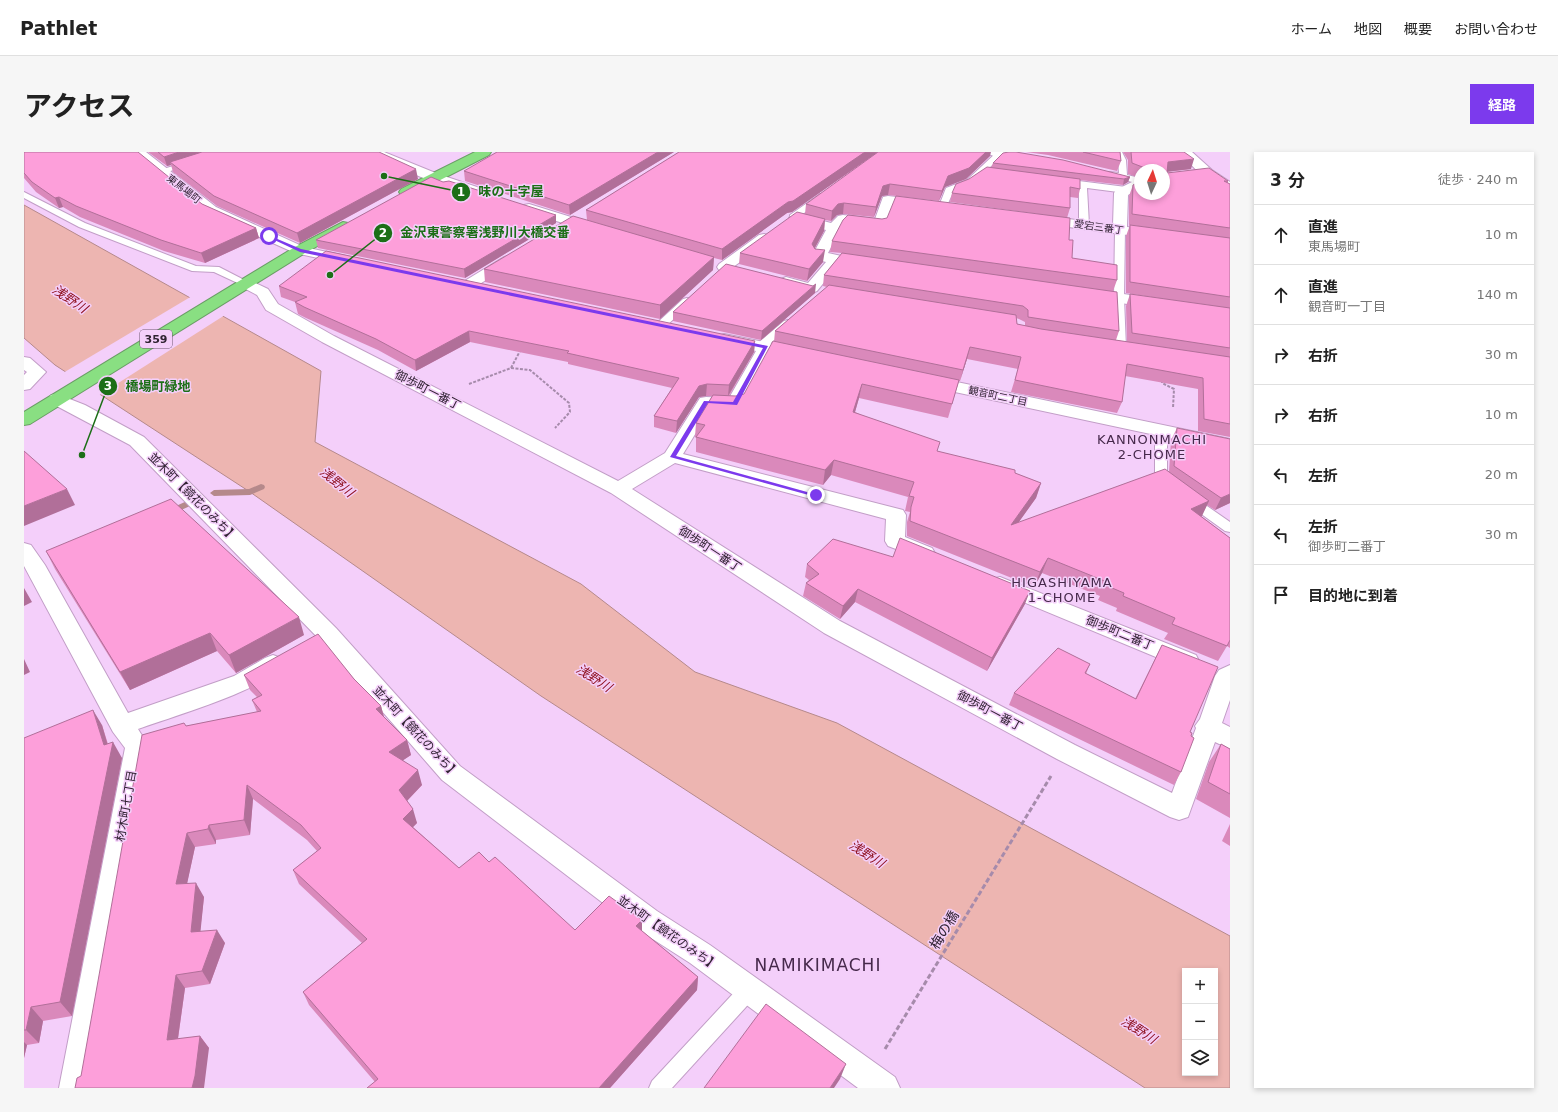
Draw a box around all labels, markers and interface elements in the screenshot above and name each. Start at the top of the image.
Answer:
text: Pathlet [20,17,97,39]
text: ホーム [1290,21,1332,37]
text: 地図 [1354,21,1382,37]
text: 概要 [1404,21,1432,37]
text: お問い合わせ [1454,21,1538,37]
button: 経路 [1470,84,1534,124]
text: アクセス [24,90,135,123]
north arrow [1134,164,1170,200]
text: 3 分 [1270,170,1305,190]
street label: 東馬場町 [165,172,203,206]
text: 徒歩 · 240 m [1438,172,1518,187]
callout: 味の十字屋 [451,179,552,204]
text: 味の十字屋 [478,184,544,199]
text: 1 [457,185,465,199]
street label: 愛宕三番丁 [1073,218,1125,236]
text: 直進 [1308,218,1338,236]
callout: 金沢東警察署浅野川大橋交番 [373,220,578,245]
icon: ahead [1270,224,1292,246]
text: 金沢東警察署浅野川大橋交番 [400,225,570,240]
text: 2 [379,226,387,240]
route start [260,227,278,245]
text: 10 m [1485,227,1518,242]
text: 東馬場町 [1308,239,1360,254]
text: 直進 [1308,278,1338,296]
water label: 浅野川 [50,282,92,317]
icon: ahead [1270,284,1292,306]
text: 140 m [1476,287,1518,302]
text: 観音町一丁目 [1308,299,1386,314]
road number: 359 [140,330,172,348]
icon: right [1270,344,1292,366]
text: 右折 [1308,347,1338,365]
text: 30 m [1485,347,1518,362]
street label: 御歩町一番丁 [393,367,463,413]
callout: 橋場町緑地 [98,374,199,399]
text: 3 [104,379,112,393]
text: 橋場町緑地 [125,379,191,394]
street label: 観音町二丁目 [968,384,1028,408]
icon: right [1270,404,1292,426]
text: 右折 [1308,407,1338,425]
text: 10 m [1485,407,1518,422]
district label: KANNONMACHI 2-CHOME [1097,432,1207,462]
street label: 並木町【鏡花のみち】 [146,450,240,544]
water label: 浅野川 [317,464,358,501]
icon: left [1270,464,1292,486]
text: 左折 [1308,467,1338,485]
text: 20 m [1485,467,1518,482]
route end [807,486,825,504]
text: 左折 [1308,518,1338,536]
street label: 御歩町一番丁 [676,524,744,574]
icon: left [1270,524,1292,546]
text: 30 m [1485,527,1518,542]
text: 御歩町二番丁 [1308,539,1386,554]
district label: HIGASHIYAMA 1-CHOME [1011,575,1113,605]
icon: arrive [1270,584,1292,606]
text: 目的地に到着 [1308,587,1398,605]
street label: 御歩町二番丁 [1084,613,1156,653]
water label: 浅野川 [574,661,616,696]
street label: 並木町【鏡花のみち】 [370,683,462,781]
street label: 御歩町一番丁 [955,688,1025,734]
street label: 材木町七丁目 [113,769,139,843]
water label: 浅野川 [847,837,889,872]
street label: 並木町【鏡花のみち】 [615,893,721,973]
street label: 梅の橋 [926,908,962,952]
district label: NAMIKIMACHI [755,955,881,975]
map controls [1182,968,1218,1076]
button: + [1182,968,1218,1004]
button: − [1182,1004,1218,1040]
water label: 浅野川 [1119,1013,1161,1048]
button: layers [1182,1040,1218,1076]

